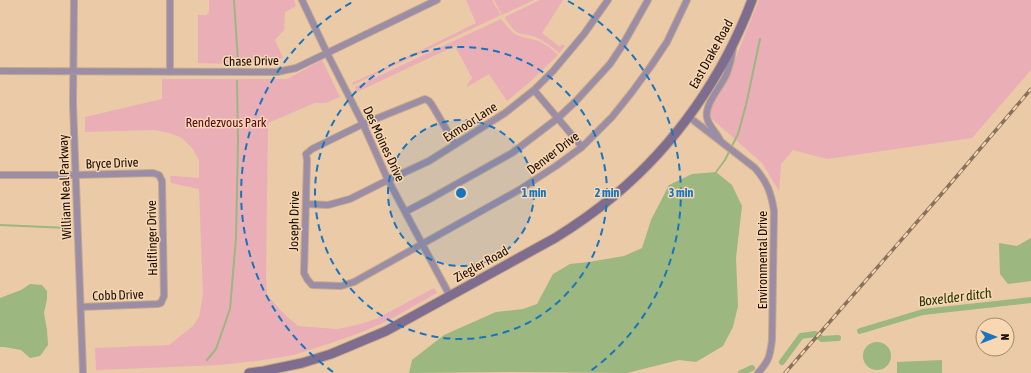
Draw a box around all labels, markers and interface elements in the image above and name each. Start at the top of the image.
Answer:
street label: East Drake Road [686,17,736,91]
street label: Chase Drive [223,53,279,69]
street label: Exmoor Lane [440,99,500,145]
street label: Des Moines Drive [360,104,408,184]
park label: Rendezvous Park [185,115,267,130]
street label: Denver Drive [524,128,582,177]
street label: William Neal Parkway [56,134,74,240]
street label: Bryce Drive [85,155,139,171]
centre of rings [454,186,468,200]
text: 1 min [522,186,546,200]
text: 2 min [595,186,619,200]
text: 3 min [669,186,693,200]
street label: Joseph Drive [286,191,302,251]
street label: Halflinger Drive [144,200,160,276]
street label: Environmental Drive [755,211,770,309]
street label: Ziegler Road [451,243,511,285]
water label: Boxelder ditch [918,285,993,309]
street label: Cobb Drive [92,287,144,303]
north arrow [975,317,1015,357]
text: N [999,334,1011,340]

